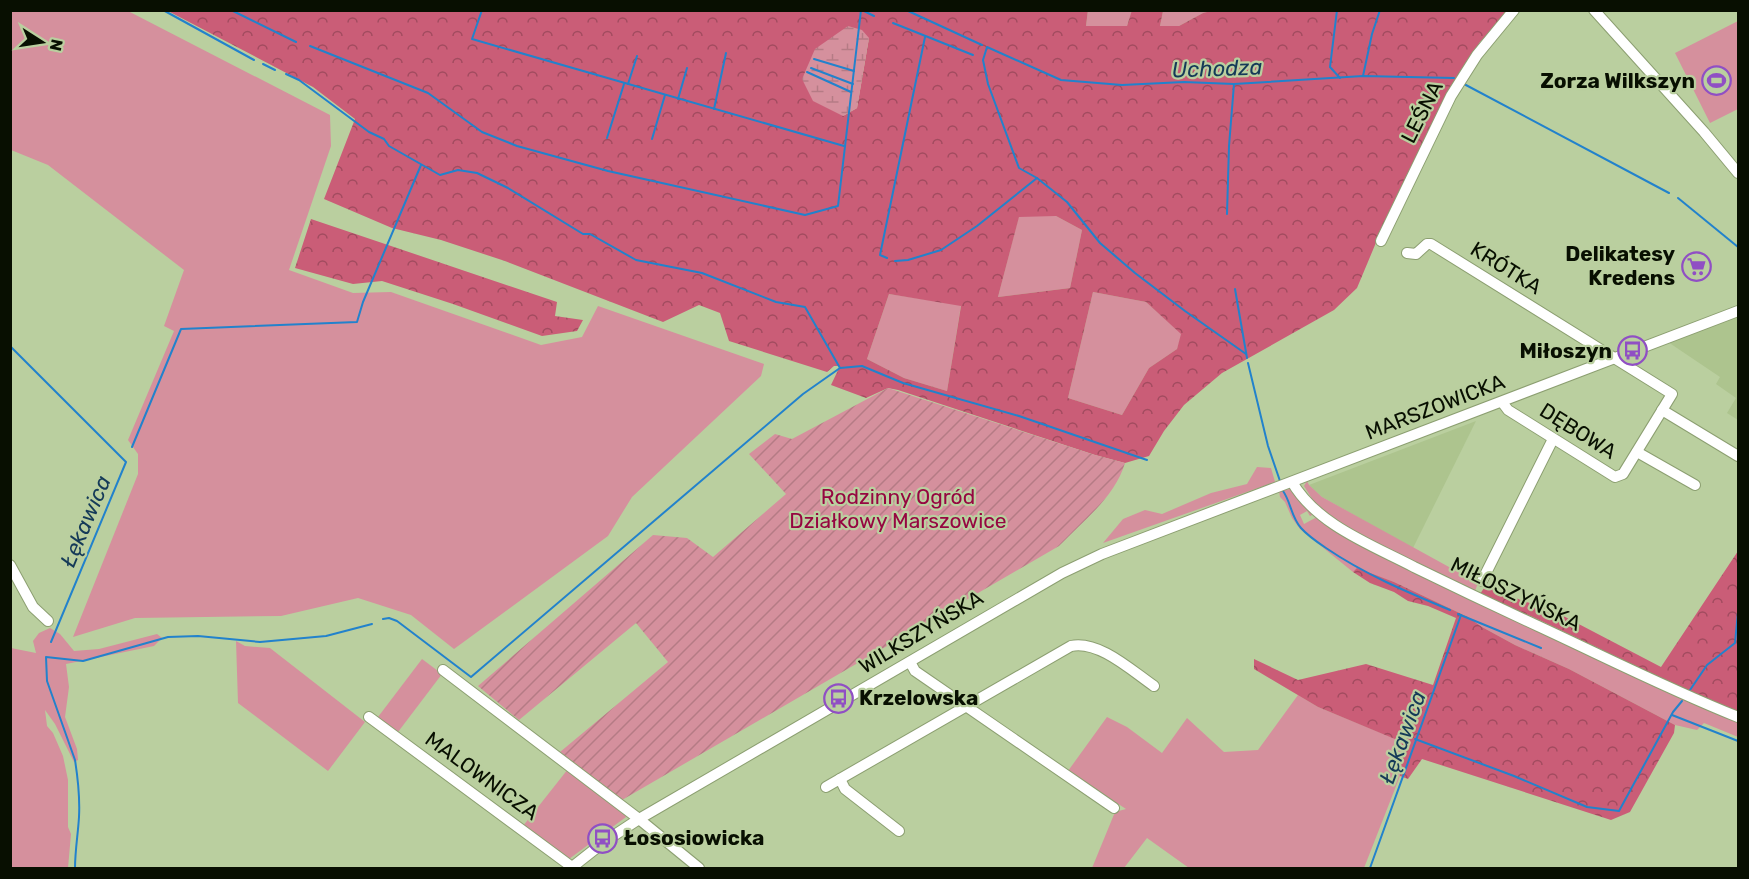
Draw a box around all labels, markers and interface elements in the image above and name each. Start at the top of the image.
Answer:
north arrow [12,12,72,72]
text: N [46,37,67,53]
water label: Uchodza [1171,53,1263,84]
sports icon: Zorza Wilkszyn [1700,65,1732,97]
place label: Zorza Wilkszyn [1540,68,1695,93]
street label: LEŚNA [1395,77,1448,147]
street label: KRÓTKA [1466,236,1546,299]
place label: Delikatesy Kredens [1565,241,1675,290]
supermarket icon: Delikatesy Kredens [1680,250,1712,282]
bus stop icon: Miłoszyn [1617,335,1649,367]
place label: Miłoszyn [1519,338,1612,363]
street label: MARSZOWICKA [1362,368,1508,445]
street label: DĘBOWA [1535,397,1621,464]
water label: Łękawica [54,471,117,571]
park label: Rodzinny Ogród Działkowy Marszowice [789,484,1007,533]
street label: MIŁOSZYŃSKA [1447,551,1586,636]
street label: WILKSZYŃSKA [854,585,987,678]
bus stop icon: Krzelowska [822,682,854,714]
place label: Krzelowska [859,685,978,710]
water label: Łękawica [1373,687,1432,787]
street label: MALOWNICZA [421,726,544,825]
bus stop icon: Łososiowicka [587,822,619,854]
place label: Łososiowicka [624,825,764,850]

